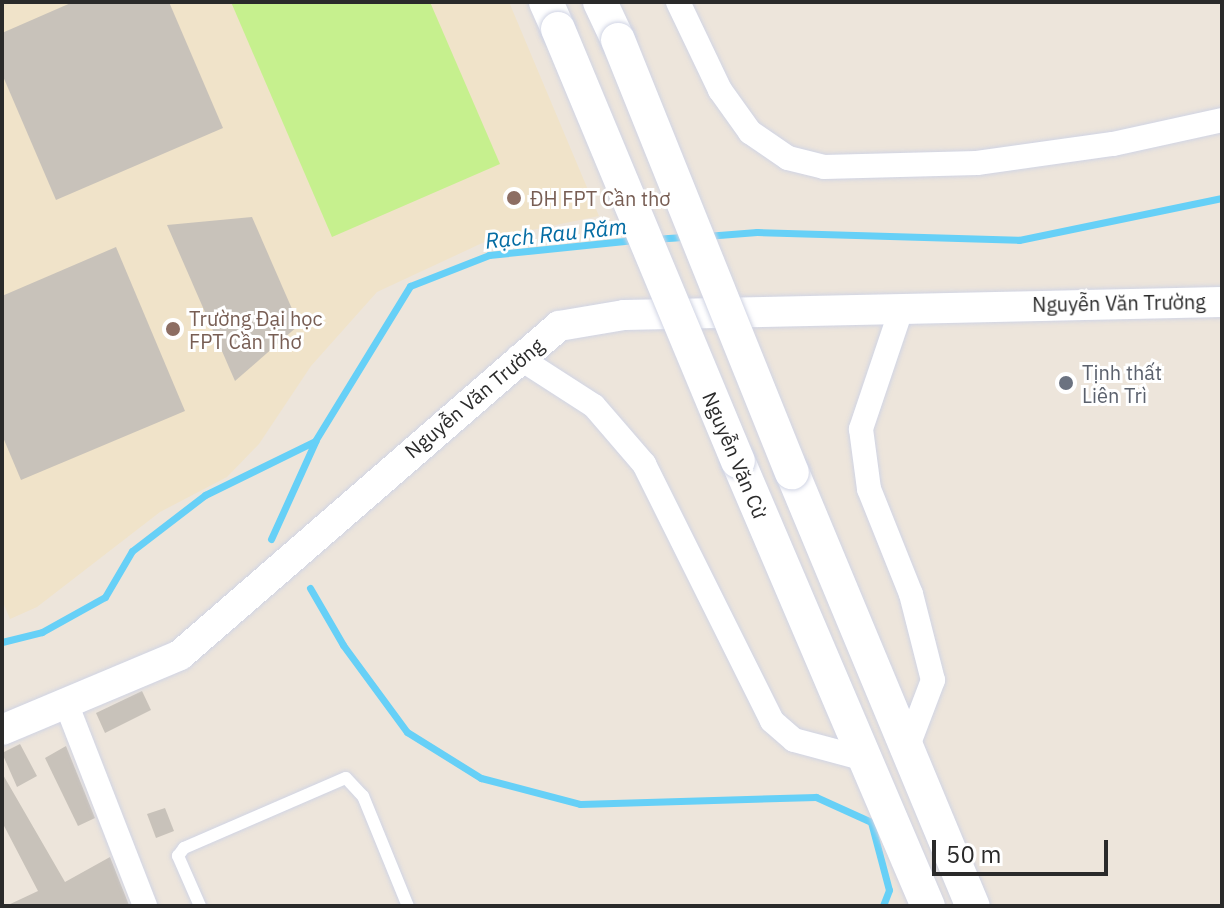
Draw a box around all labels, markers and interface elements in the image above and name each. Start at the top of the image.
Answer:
place label: ĐH FPT Cần thơ [530,186,671,210]
marker: ĐH FPT Cần thơ [505,189,523,207]
water label: Rạch Rau Răm [484,212,628,254]
street label: Nguyễn Văn Trường [1032,289,1206,317]
place label: Trường Đại học FPT Cần Thơ [189,306,323,353]
marker: Trường Đại học FPT Cần Thơ [164,320,182,338]
street label: Nguyễn Văn Trường [400,333,548,463]
place label: Tịnh thất Liên Trì [1082,360,1162,407]
marker: Tịnh thất Liên Trì [1057,374,1075,392]
street label: Nguyễn Văn Cừ [698,388,772,522]
scale bar [936,824,1112,874]
text: 50 m [946,838,1001,870]

